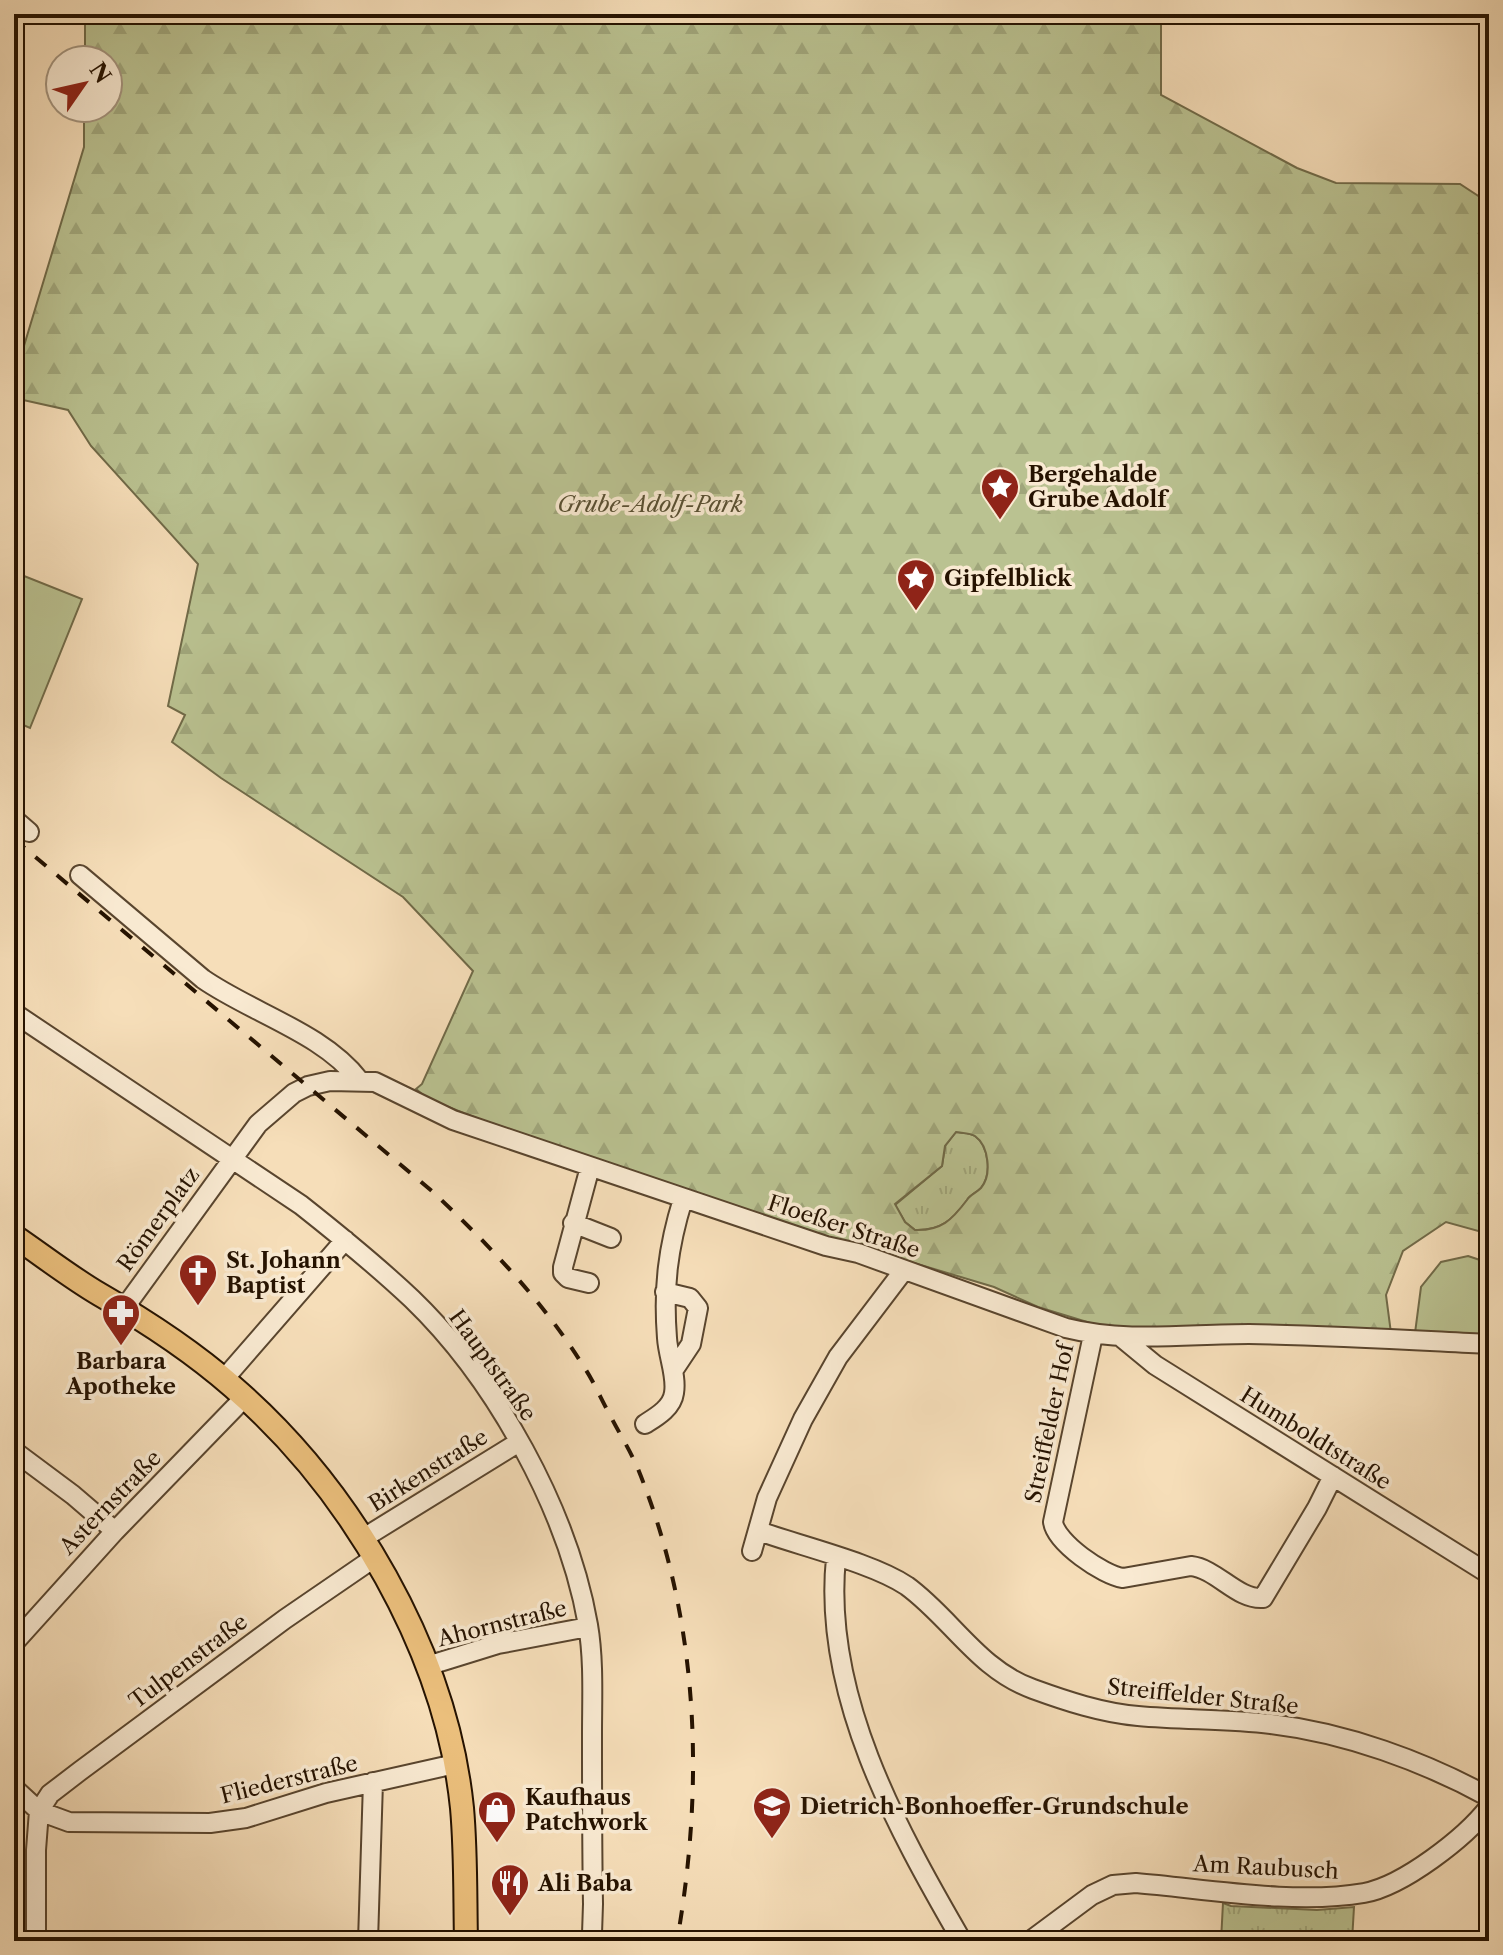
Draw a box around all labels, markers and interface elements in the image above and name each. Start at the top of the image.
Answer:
north arrow [44,44,124,124]
text: N [84,58,117,89]
place label: Bergehalde Grube Adolf [1028,461,1169,513]
place icon: Bergehalde Grube Adolf [979,466,1021,521]
park label: Grube-Adolf-Park [557,491,743,518]
place icon: Gipfelblick [895,557,937,612]
place label: Gipfelblick [944,565,1072,592]
street label: Römerplatz [112,1162,205,1277]
street label: Floeßer Straße [764,1189,923,1264]
place label: St. Johann Baptist [226,1247,341,1299]
church icon: St. Johann Baptist [177,1252,219,1307]
pharmacy icon: Barbara Apotheke [100,1292,142,1347]
street label: Hauptstraße [443,1304,542,1426]
street label: Streiffelder Hof [1019,1338,1080,1505]
place label: Barbara Apotheke [65,1348,176,1400]
street label: Humboldtstraße [1235,1381,1396,1496]
street label: Birkenstraße [364,1423,493,1518]
street label: Asternstraße [53,1445,167,1561]
street label: Ahornstraße [434,1594,570,1653]
street label: Tulpenstraße [124,1608,253,1715]
street label: Streiffelder Straße [1106,1673,1300,1720]
street label: Fliederstraße [218,1749,360,1810]
place label: Kaufhaus Patchwork [525,1784,648,1836]
school or university icon: Dietrich-Bonhoeffer-Grundschule [751,1785,793,1840]
shop icon: Kaufhaus Patchwork [476,1789,518,1844]
place label: Dietrich-Bonhoeffer-Grundschule [800,1793,1189,1820]
street label: Am Raubusch [1192,1850,1340,1885]
restaurant icon: Ali Baba [489,1862,531,1917]
place label: Ali Baba [537,1870,633,1897]

